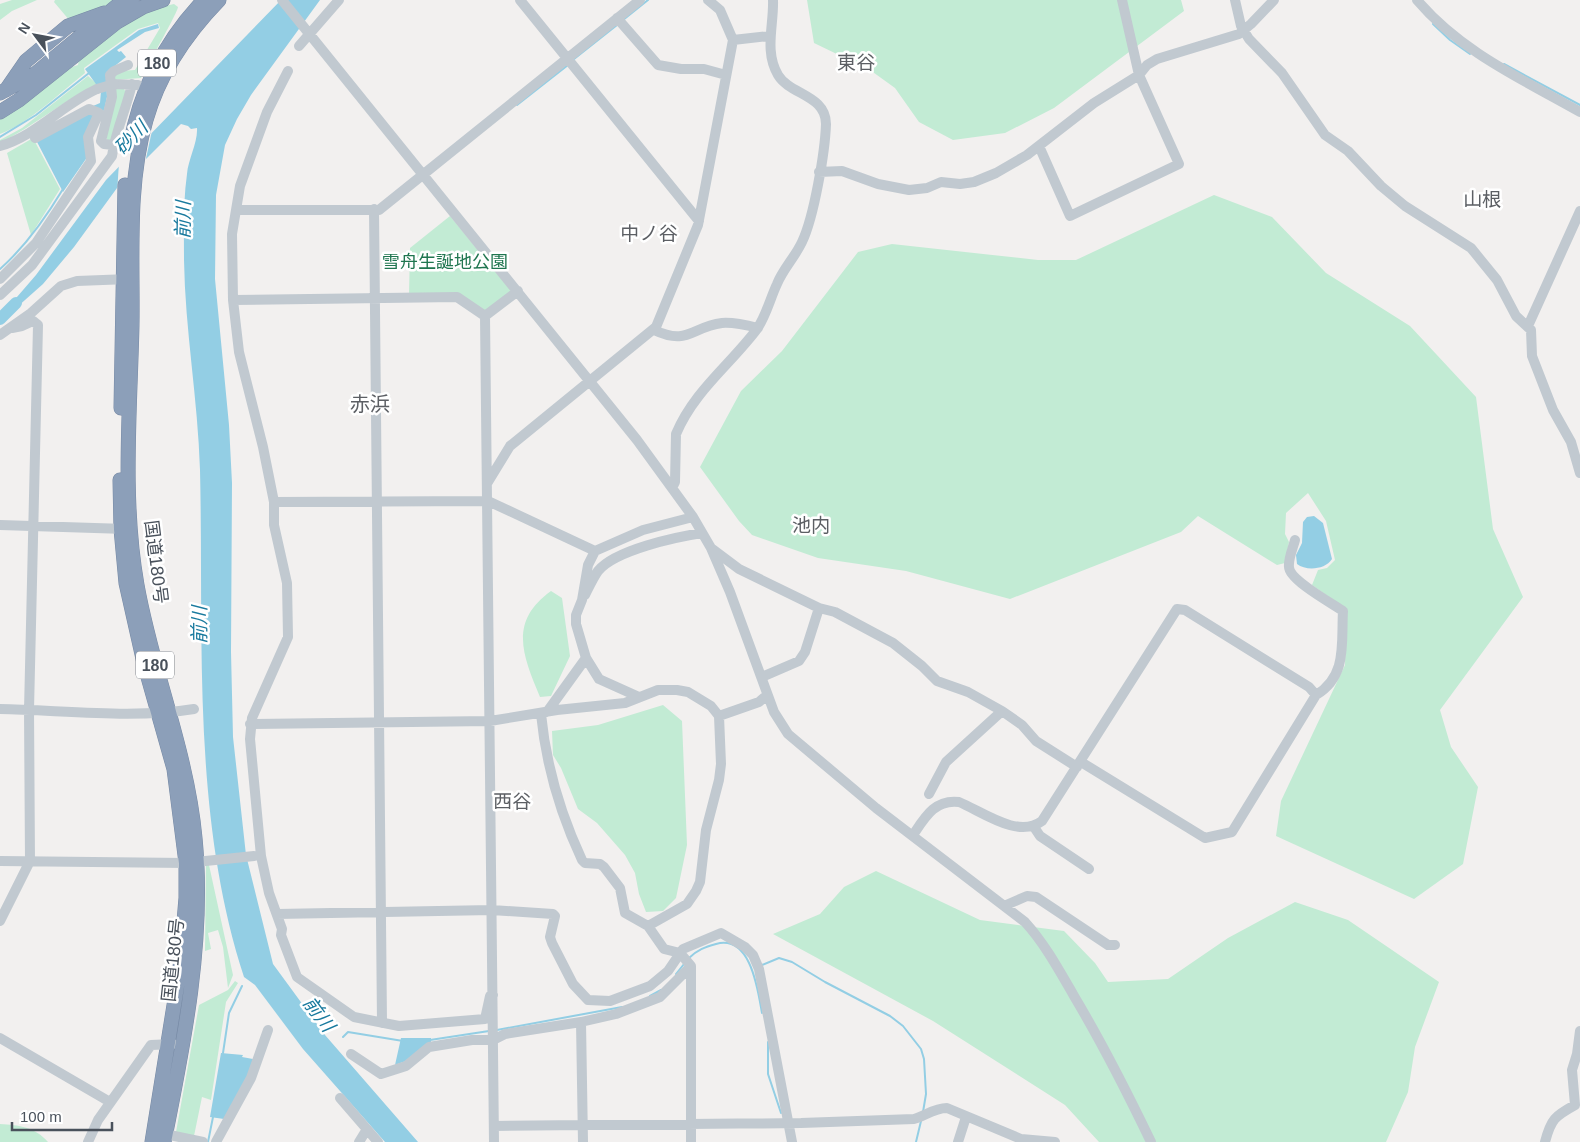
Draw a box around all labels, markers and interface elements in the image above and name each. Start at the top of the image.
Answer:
north arrow [10,10,60,60]
text: N [15,20,33,37]
road number: 180 [138,49,176,76]
district label: 東谷 [837,52,875,73]
water label: 砂川 [110,116,153,159]
district label: 山根 [1463,189,1501,210]
water label: 前川 [172,199,194,239]
district label: 中ノ谷 [620,223,678,244]
park label: 雪舟生誕地公園 [382,252,508,272]
district label: 赤浜 [350,393,390,415]
district label: 池内 [792,515,830,536]
street label: 国道180号 [141,519,171,605]
water label: 前川 [189,604,210,644]
road number: 180 [136,652,174,678]
district label: 西谷 [493,791,531,812]
street label: 国道180号 [159,917,187,1003]
water label: 前川 [299,993,340,1037]
scale bar [12,1100,112,1132]
text: 100 m [20,1108,62,1125]

